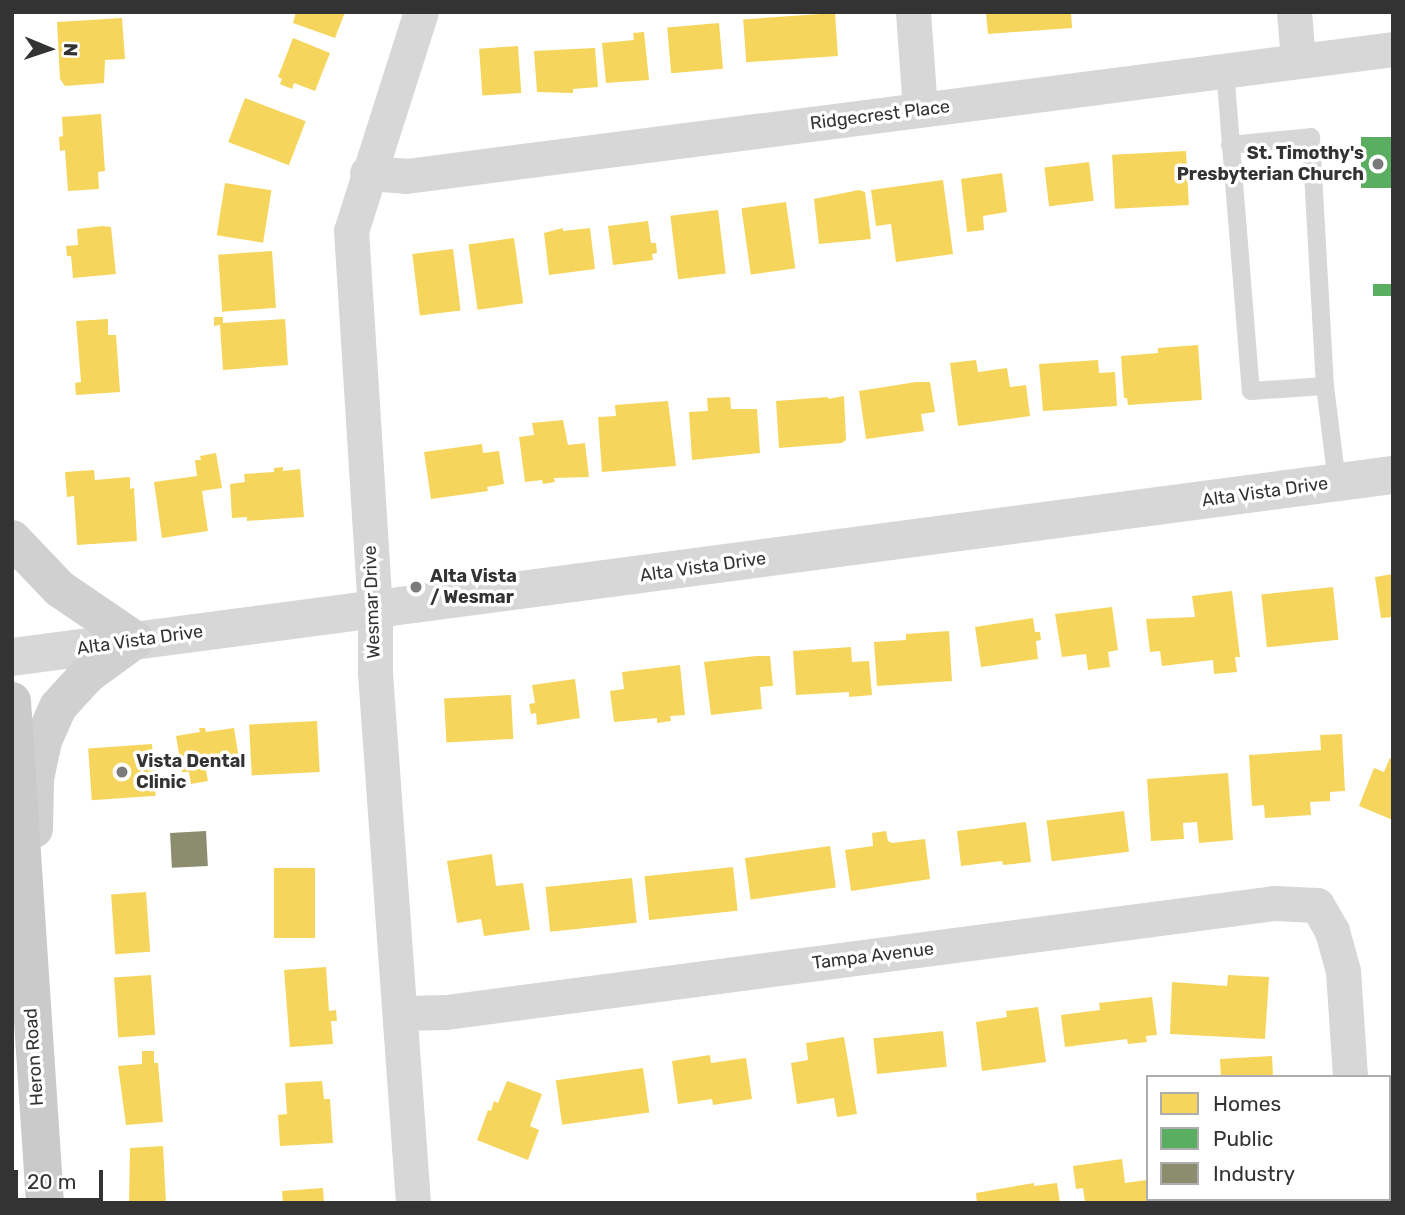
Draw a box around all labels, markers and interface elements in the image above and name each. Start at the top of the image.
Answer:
north arrow [14,14,84,84]
text: N [59,43,82,57]
street label: Ridgecrest Place [809,96,951,134]
place label: St. Timothy's Presbyterian Church [1177,143,1364,186]
marker: St. Timothy's Presbyterian Church [1370,156,1386,172]
street label: Alta Vista Drive [1200,472,1330,512]
street label: Wesmar Drive [359,545,385,659]
street label: Alta Vista Drive [638,547,768,587]
place label: Alta Vista / Wesmar [430,566,517,608]
marker: Alta Vista / Wesmar [408,579,424,595]
street label: Alta Vista Drive [75,620,205,660]
place label: Vista Dental Clinic [136,751,245,794]
marker: Vista Dental Clinic [114,764,130,780]
street label: Tampa Avenue [811,938,935,974]
street label: Heron Road [20,1007,48,1107]
legend [1146,1075,1391,1201]
text: Homes [1213,1091,1281,1116]
text: Public [1213,1126,1273,1151]
scale bar [18,1156,107,1200]
text: Industry [1213,1161,1295,1186]
text: 20 m [27,1169,76,1194]

